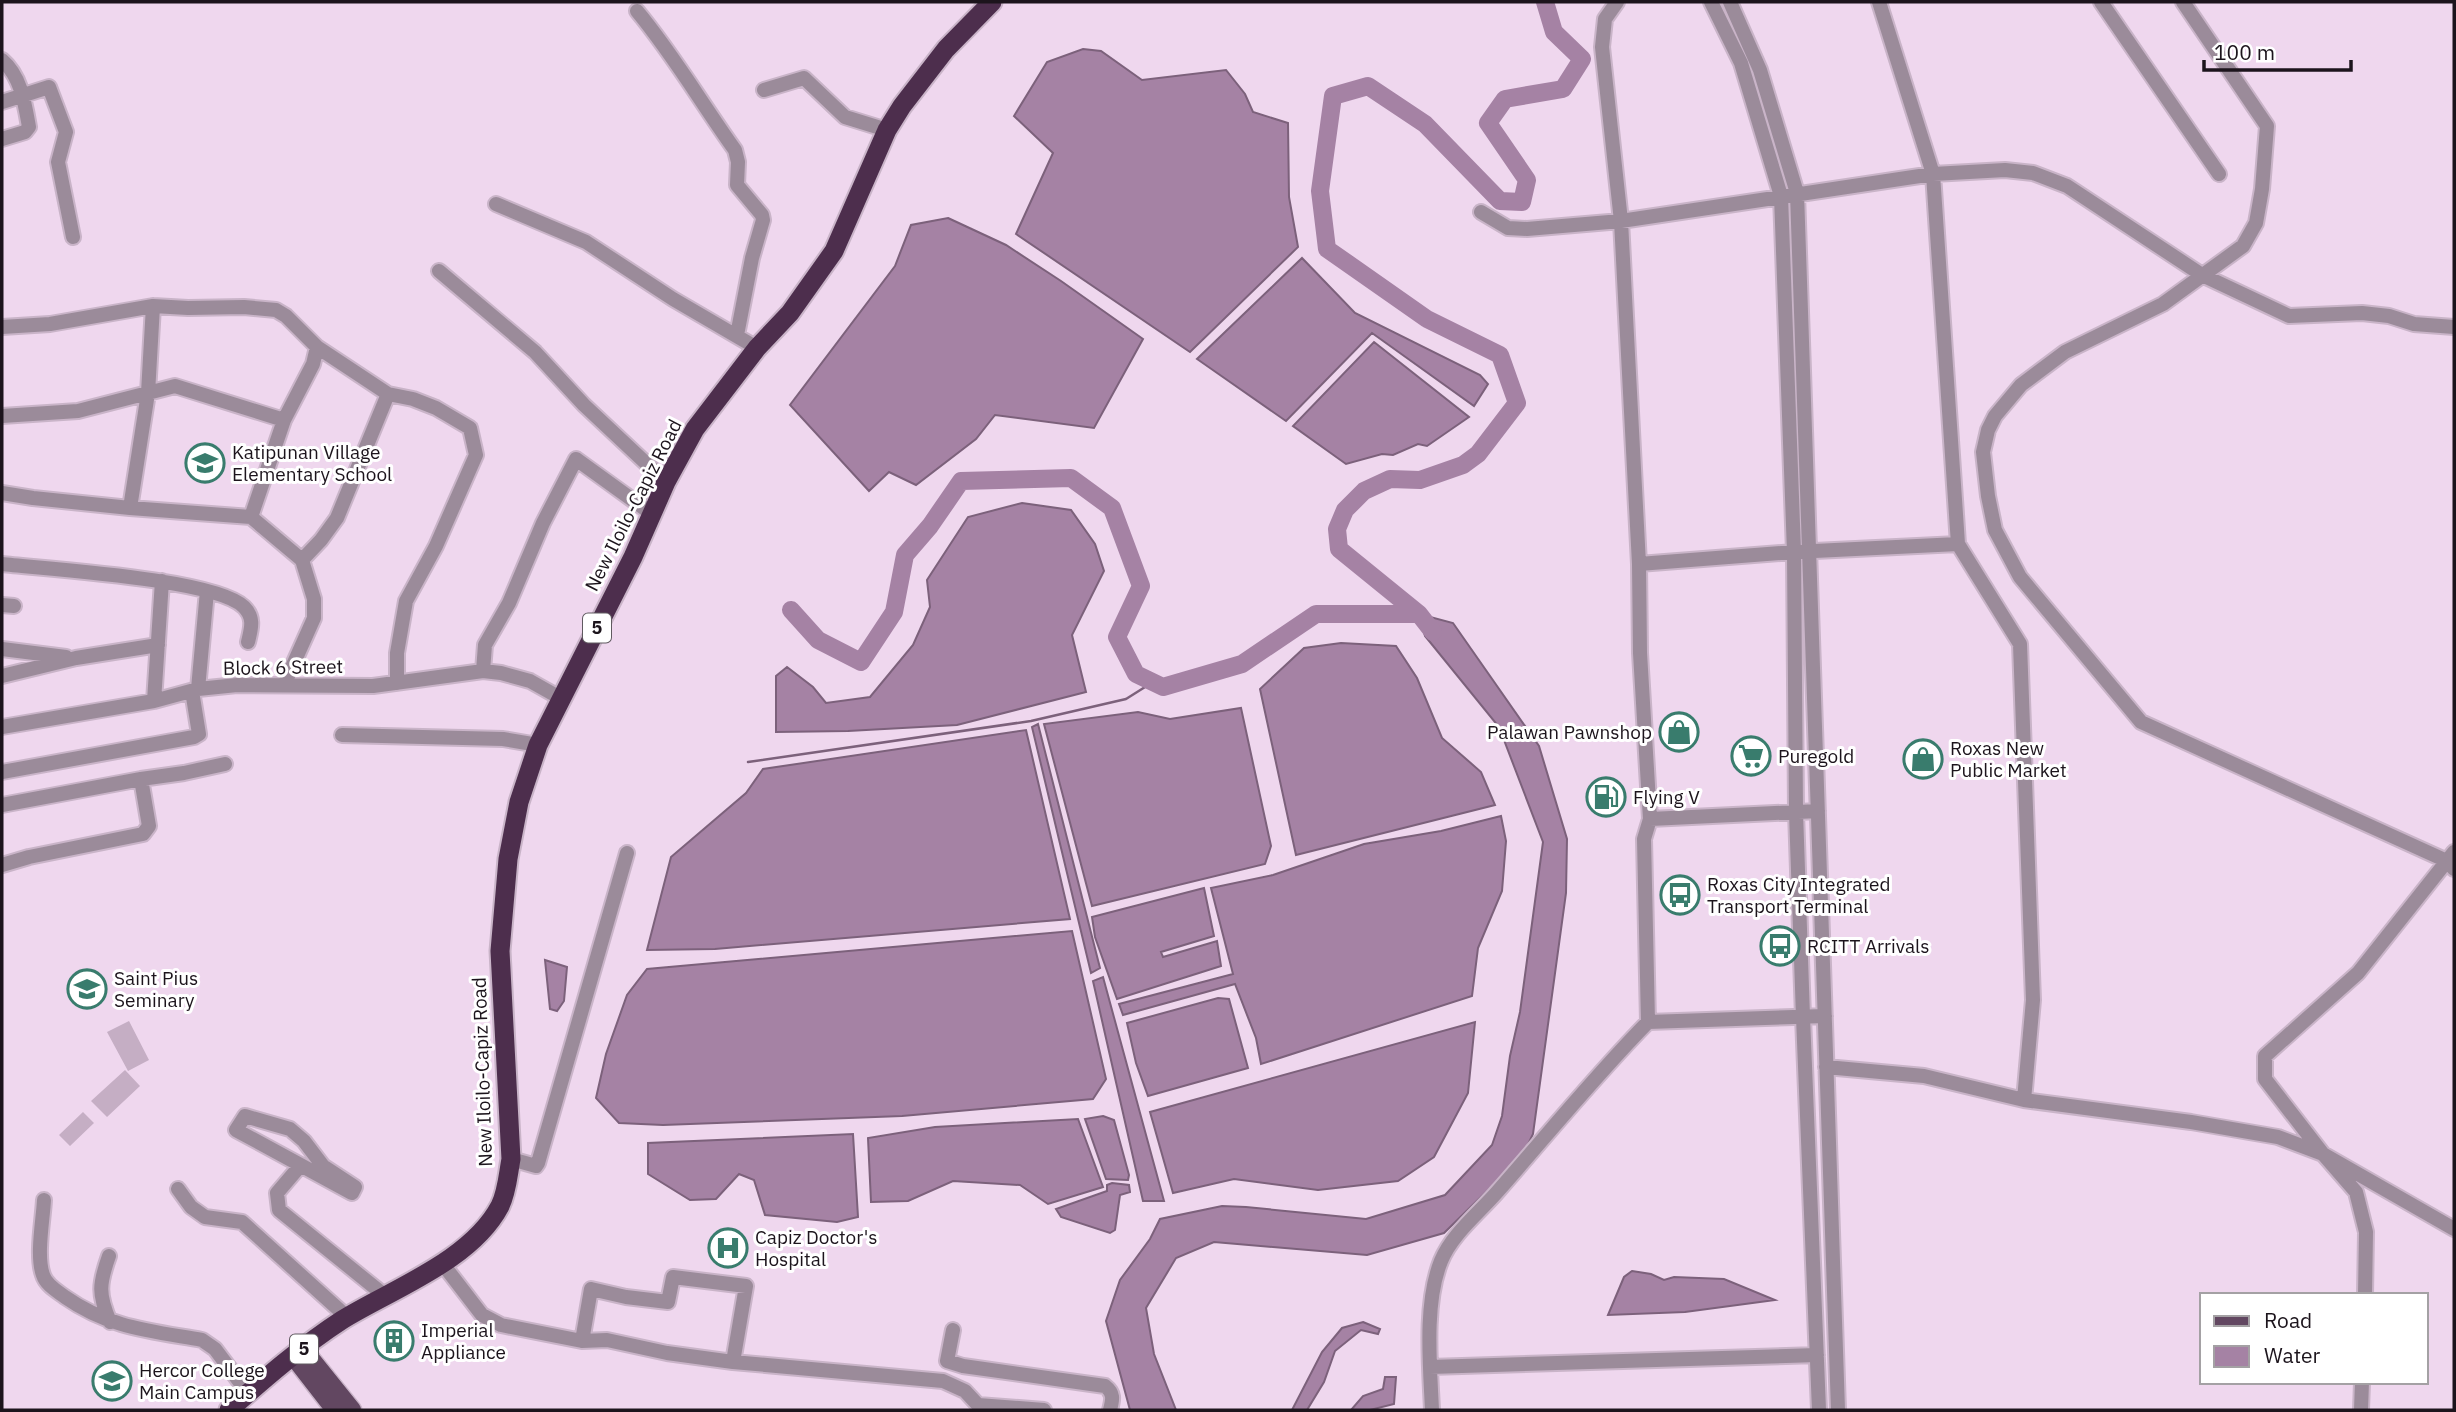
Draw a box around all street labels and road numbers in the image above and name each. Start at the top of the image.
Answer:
street label: New Iloilo-Capiz Road [579,415,687,595]
road number: 5 [583,614,611,642]
street label: Block 6 Street [223,654,343,680]
street label: New Iloilo-Capiz Road [467,977,497,1167]
road number: 5 [290,1334,318,1364]

